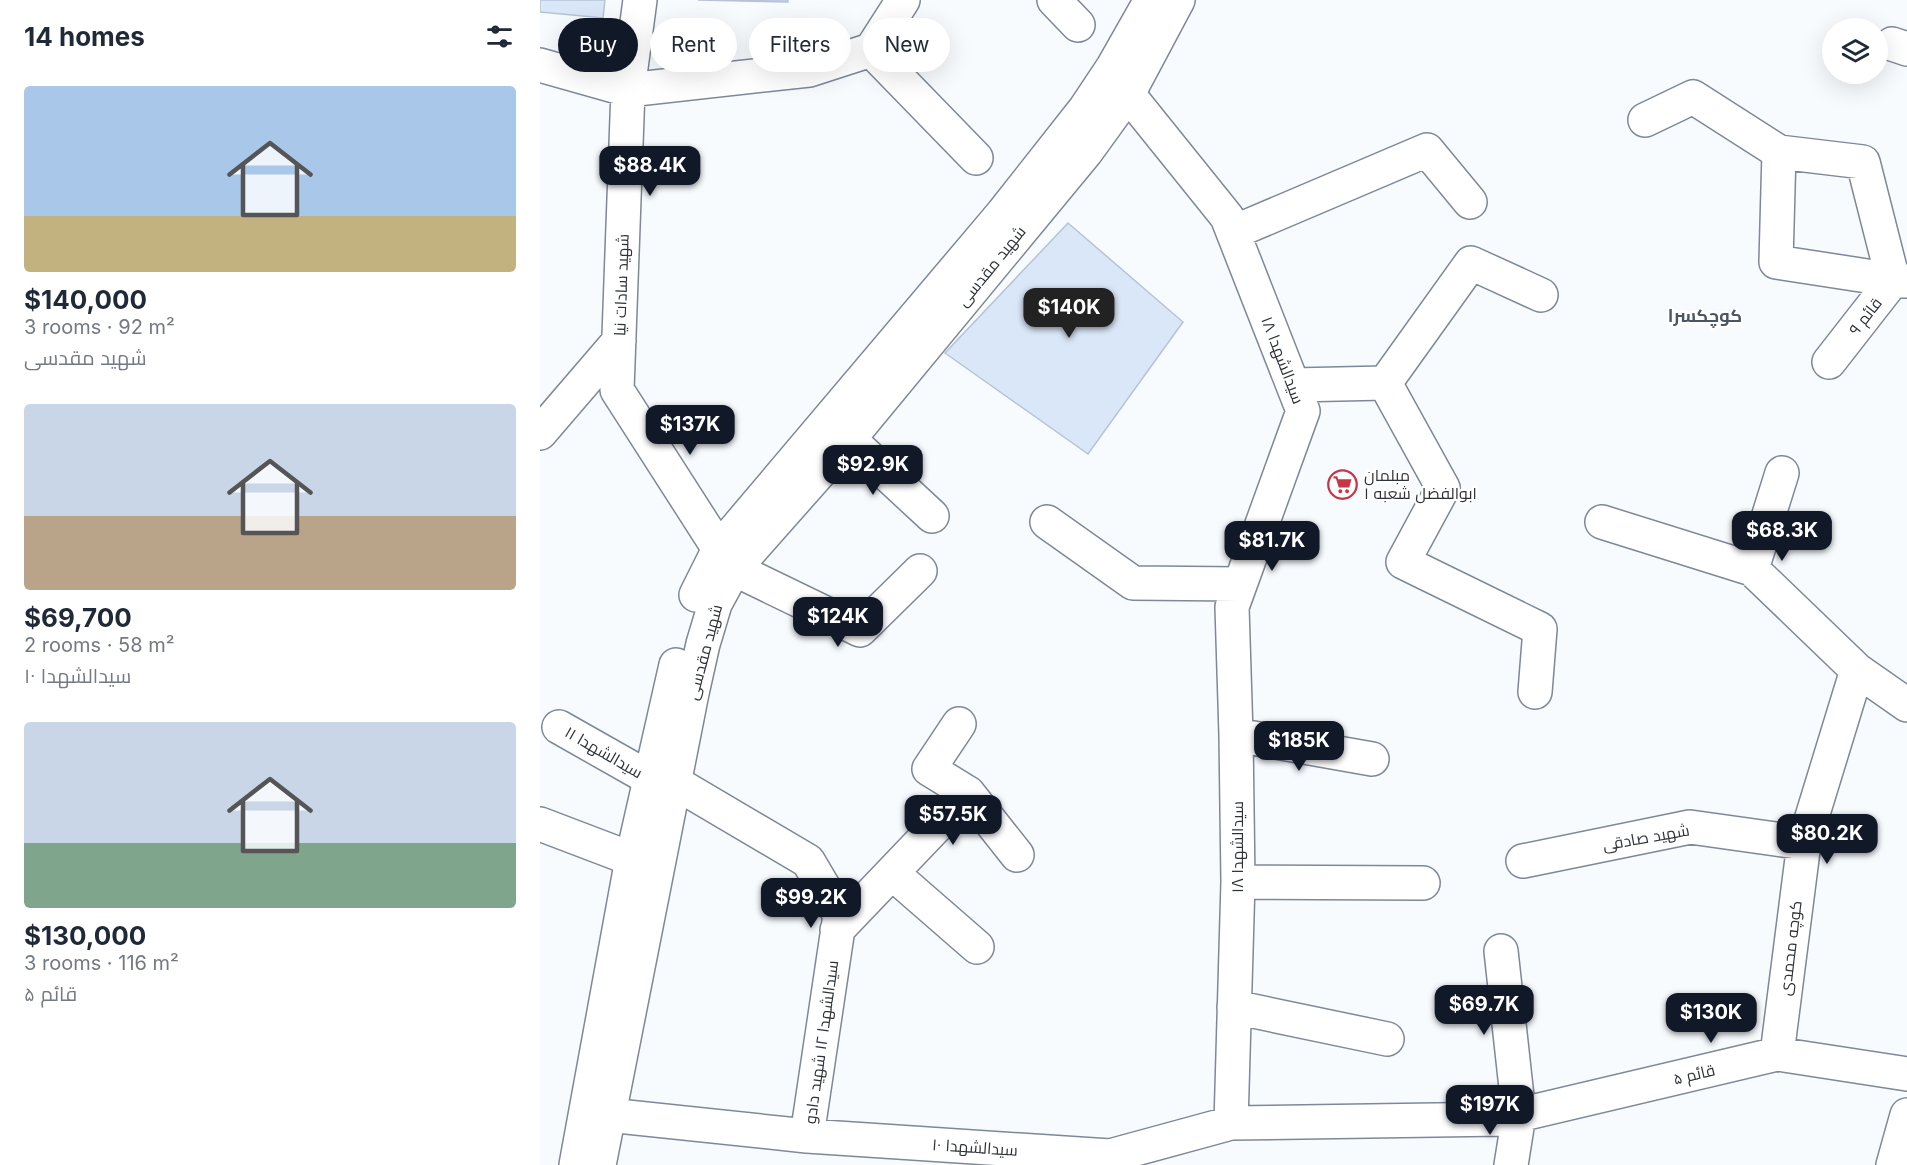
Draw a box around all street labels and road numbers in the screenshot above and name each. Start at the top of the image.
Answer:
street label: شهید مقدسی [952,222,1030,311]
street label: شهید سادات نیا [609,233,634,337]
street label: قائم ۹ [1844,293,1887,340]
street label: سیدالشهدا ۱۸ [1256,314,1309,407]
street label: شهید مقدسی [682,602,727,702]
street label: سیدالشهدا ۱۱ [561,722,647,783]
street label: سیدالشهدا ۱۸ [1227,801,1248,893]
street label: شهید صادقی [1601,820,1691,855]
street label: کوچه محمدی [1774,899,1808,997]
street label: سیدالشهدا ۱۲ شهید دادو [800,959,843,1125]
street label: قائم ۵ [1671,1059,1717,1090]
street label: سیدالشهدا ۱۰ [931,1134,1019,1161]

